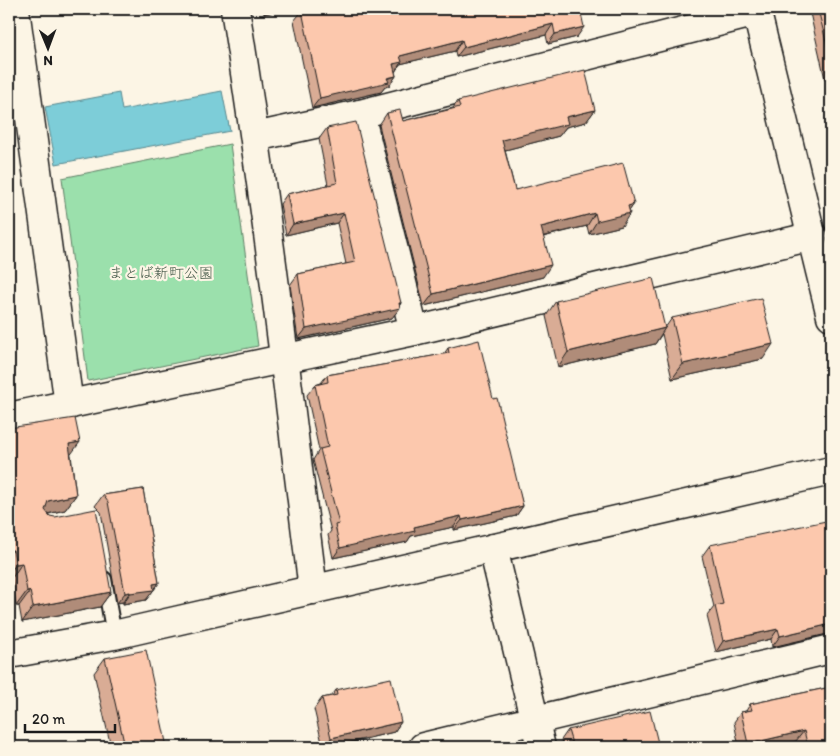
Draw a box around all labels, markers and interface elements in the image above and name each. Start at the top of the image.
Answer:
north arrow [22,22,72,72]
text: N [43,52,53,69]
park label: まとば新町公園 [108,264,214,282]
scale bar [25,701,115,733]
text: 20 m [32,710,66,728]

